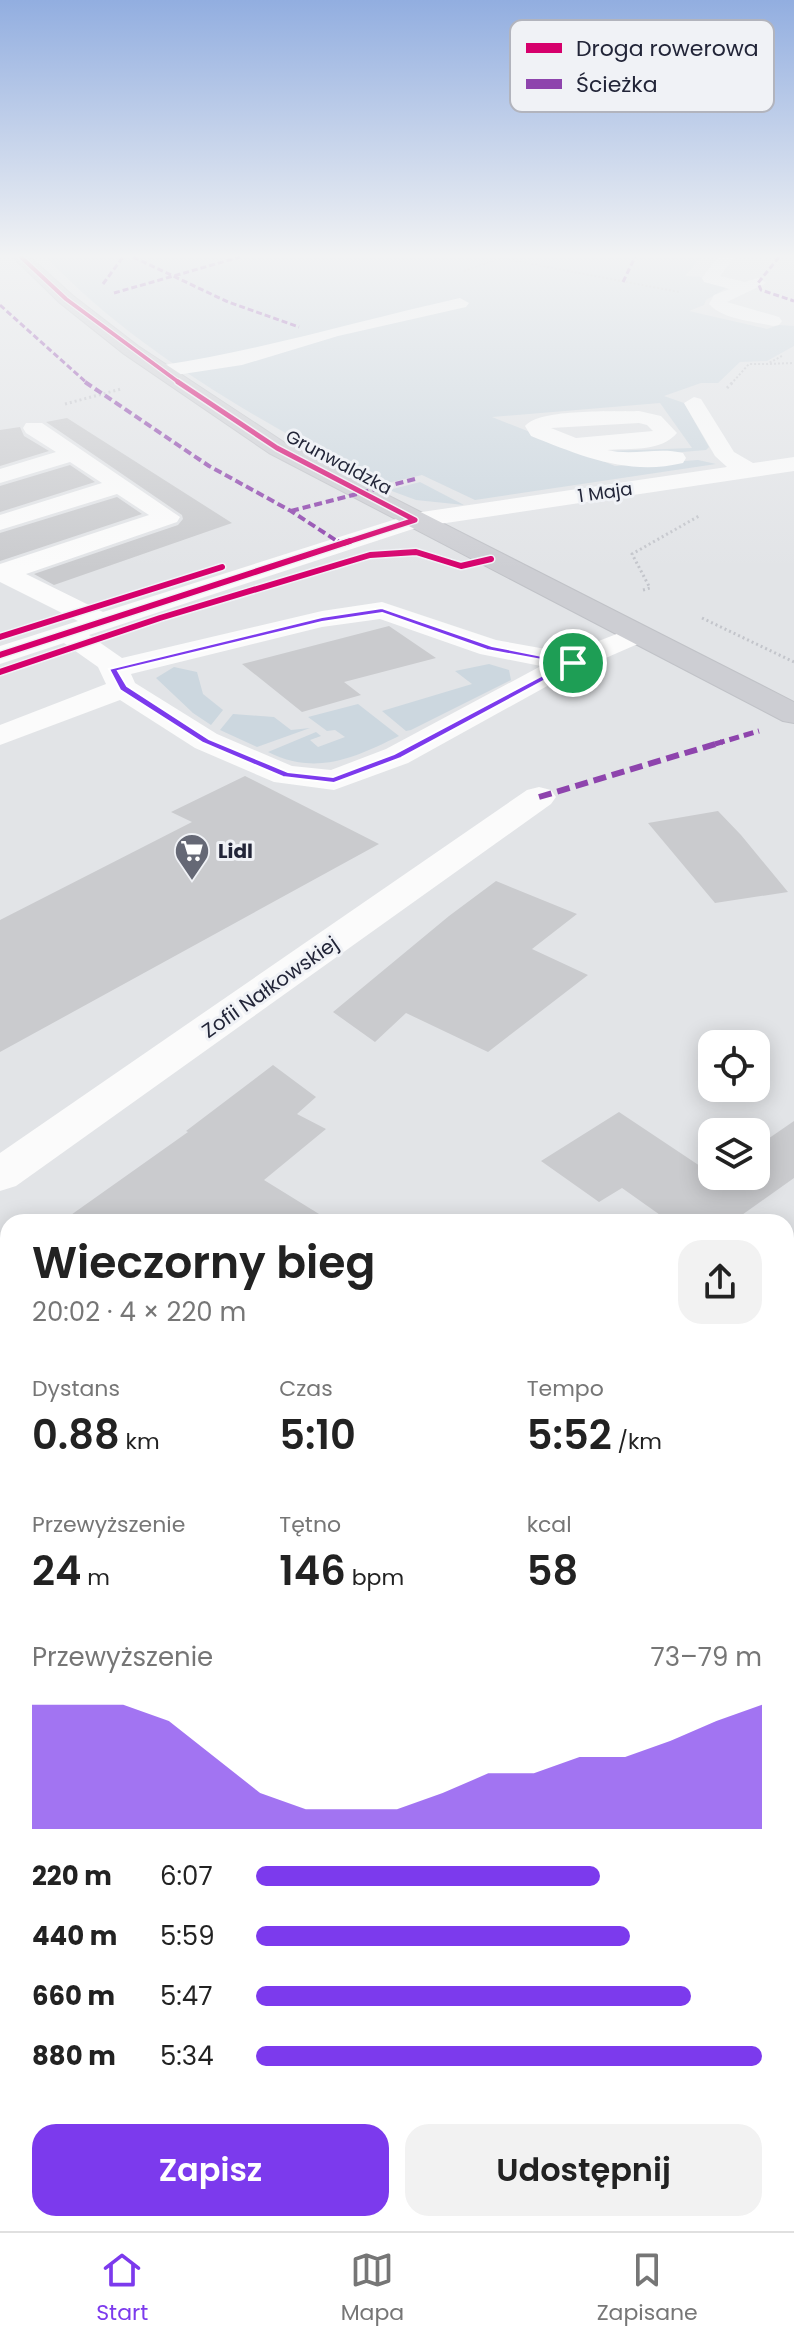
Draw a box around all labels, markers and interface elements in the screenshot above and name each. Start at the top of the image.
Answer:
legend [510,20,774,112]
text: Droga rowerowa [576,33,759,64]
text: Ścieżka [576,69,658,100]
street label: Grunwaldzka [282,424,396,500]
street label: 1 Maja [576,476,634,508]
pin [539,629,607,697]
icon: arrive [551,641,595,685]
supermarket icon: Lidl [173,832,211,882]
place label: Lidl [218,837,253,865]
street label: Zofii Nałkowskiej [196,930,344,1044]
map controls [698,1030,770,1190]
button: locate [698,1030,770,1102]
button: layers [698,1118,770,1190]
text: Wieczorny bieg [32,1232,375,1293]
button: share [678,1240,762,1324]
text: 20:02 · 4 × 220 m [32,1294,246,1330]
text: Dystans [32,1373,120,1404]
text: Czas [279,1373,333,1404]
text: Tempo [527,1373,604,1404]
text: 0.88 [32,1407,120,1463]
text: 5:10 [279,1407,356,1463]
text: 5:52 [527,1407,612,1463]
text: km [120,1426,160,1457]
text: /km [612,1426,662,1457]
text: Przewyższenie [32,1509,185,1540]
text: Tętno [279,1509,341,1540]
text: kcal [527,1509,572,1540]
text: 24 [32,1543,81,1599]
text: 146 [279,1543,346,1599]
text: 58 [527,1543,578,1599]
text: m [81,1562,110,1593]
text: bpm [346,1562,404,1593]
text: Przewyższenie [32,1639,213,1675]
text: 73–79 m [651,1639,762,1675]
text: 220 m [32,1858,112,1894]
text: 6:07 [160,1858,213,1894]
text: 440 m [32,1918,117,1954]
text: 5:59 [160,1918,215,1954]
text: 660 m [32,1978,115,2014]
text: 5:47 [160,1978,212,2014]
text: 880 m [32,2038,116,2074]
text: 5:34 [160,2038,214,2074]
button: Zapisz [32,2124,389,2216]
button: Udostępnij [405,2124,762,2216]
tab: Start [96,2248,148,2329]
tab: Mapa [341,2248,404,2329]
tab: Zapisane [597,2248,698,2329]

